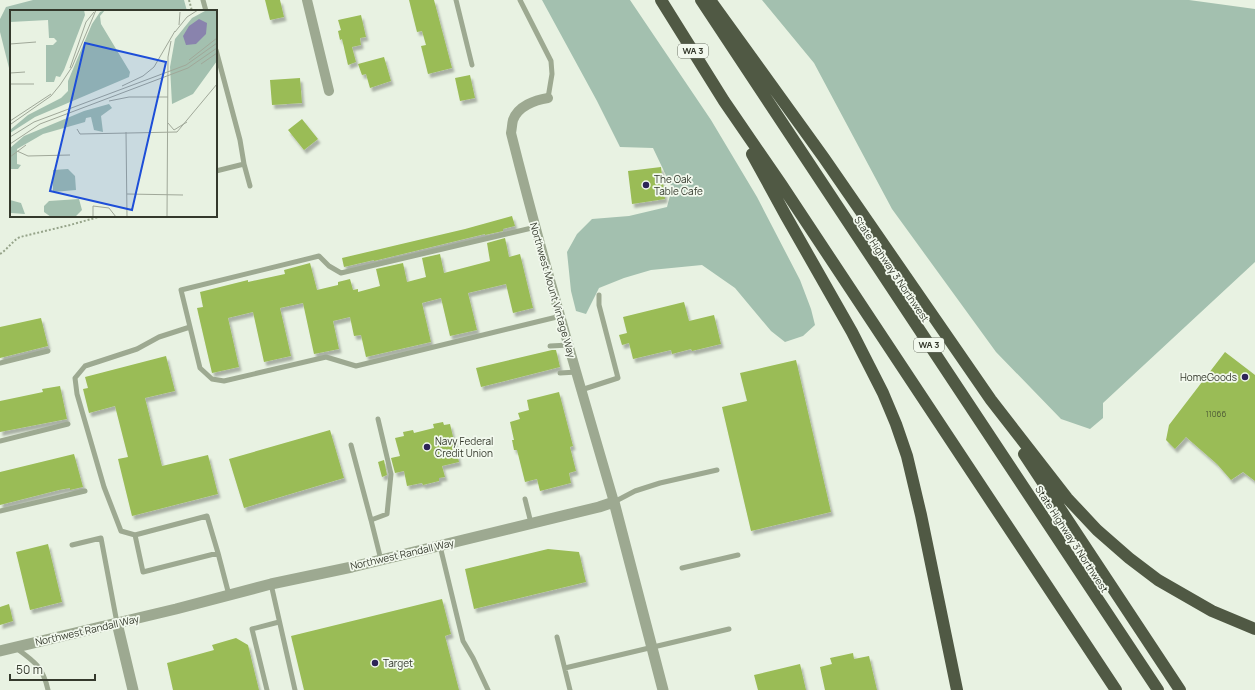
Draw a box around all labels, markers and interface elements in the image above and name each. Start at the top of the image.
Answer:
inset map [10,10,217,217]
road number: WA 3 [678,44,708,58]
place label: The Oak Table Cafe [654,172,703,198]
marker: The Oak Table Cafe [641,180,651,190]
street label: State Highway 3 Northwest [851,213,933,325]
street label: Northwest Mount Vintage Way [527,221,579,360]
road number: WA 3 [914,338,944,352]
place label: HomeGoods [1180,370,1237,384]
marker: HomeGoods [1240,372,1250,382]
house number: 11066 [1205,408,1227,419]
place label: Navy Federal Credit Union [435,434,493,460]
marker: Navy Federal Credit Union [422,442,432,452]
street label: State Highway 3 Northwest [1032,483,1112,595]
street label: Northwest Randall Way [349,535,456,573]
street label: Northwest Randall Way [34,611,141,649]
scale bar [10,656,95,682]
place label: Target [383,656,413,670]
marker: Target [370,658,380,668]
text: 50 m [16,661,43,678]

